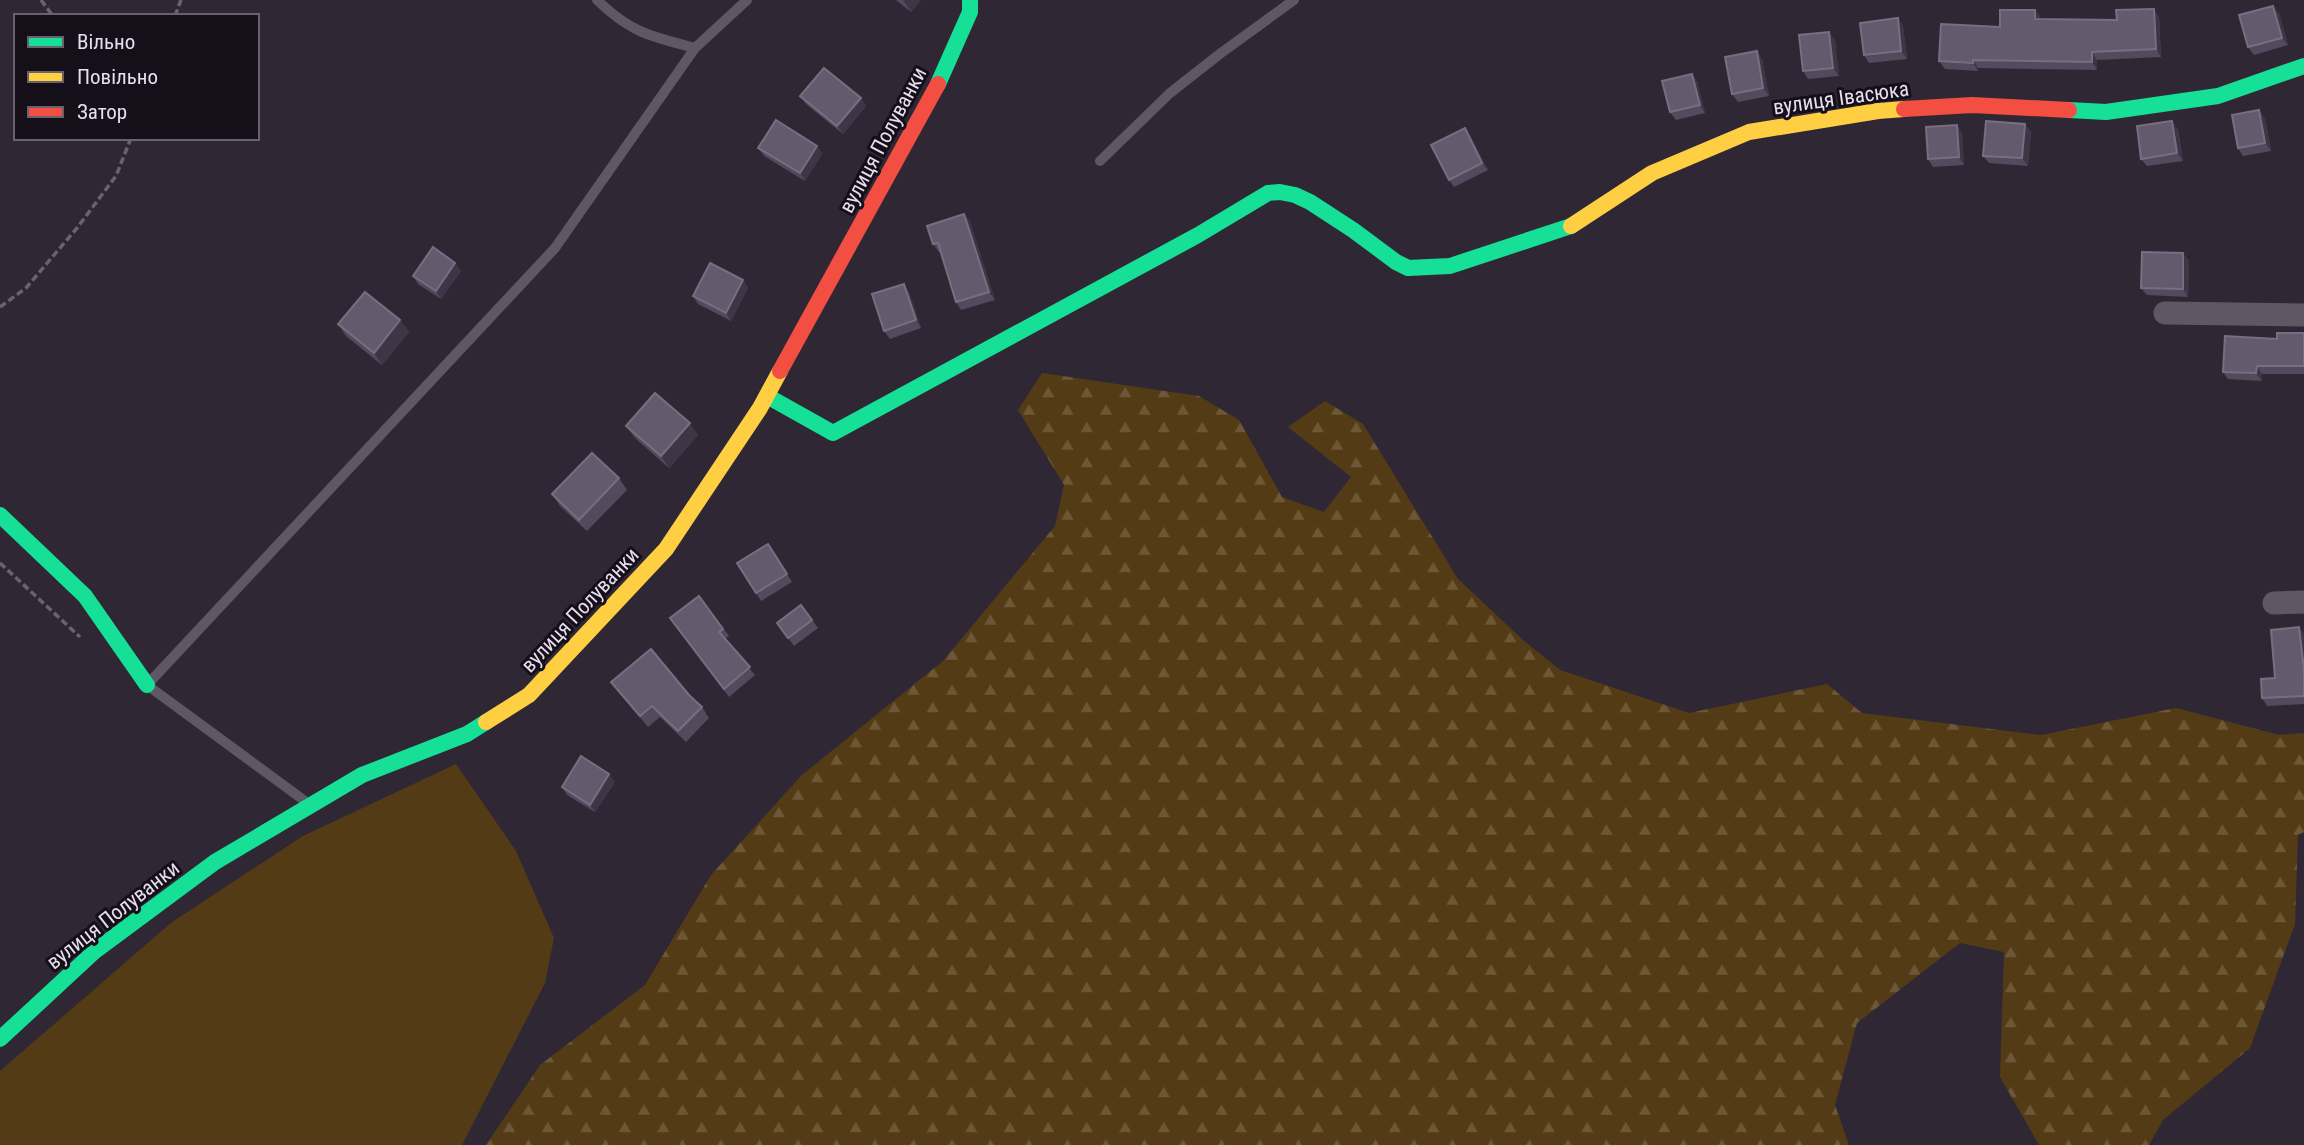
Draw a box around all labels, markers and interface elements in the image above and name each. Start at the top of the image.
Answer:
legend [14,14,259,140]
text: Вільно [77,30,135,54]
street label: вулиця Полуванки [835,63,931,217]
text: Повільно [77,65,158,89]
street label: вулиця Івасюка [1772,77,1910,119]
text: Затор [77,100,127,124]
street label: вулиця Полуванки [516,543,644,677]
street label: вулиця Полуванки [42,856,184,974]

